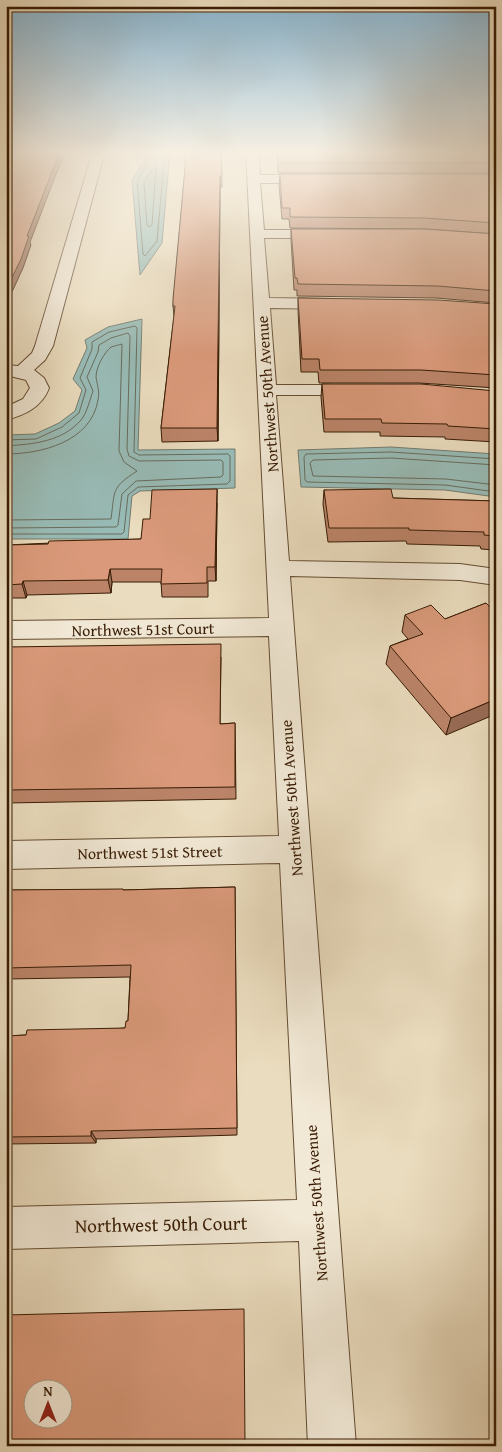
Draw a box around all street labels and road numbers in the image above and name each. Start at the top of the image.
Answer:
street label: Northwest 50th Avenue [250,315,284,473]
street label: Northwest 51st Court [71,616,215,642]
street label: Northwest 50th Avenue [274,719,308,877]
street label: Northwest 51st Street [77,839,223,865]
street label: Northwest 50th Avenue [299,1124,333,1282]
street label: Northwest 50th Court [75,1208,248,1240]

